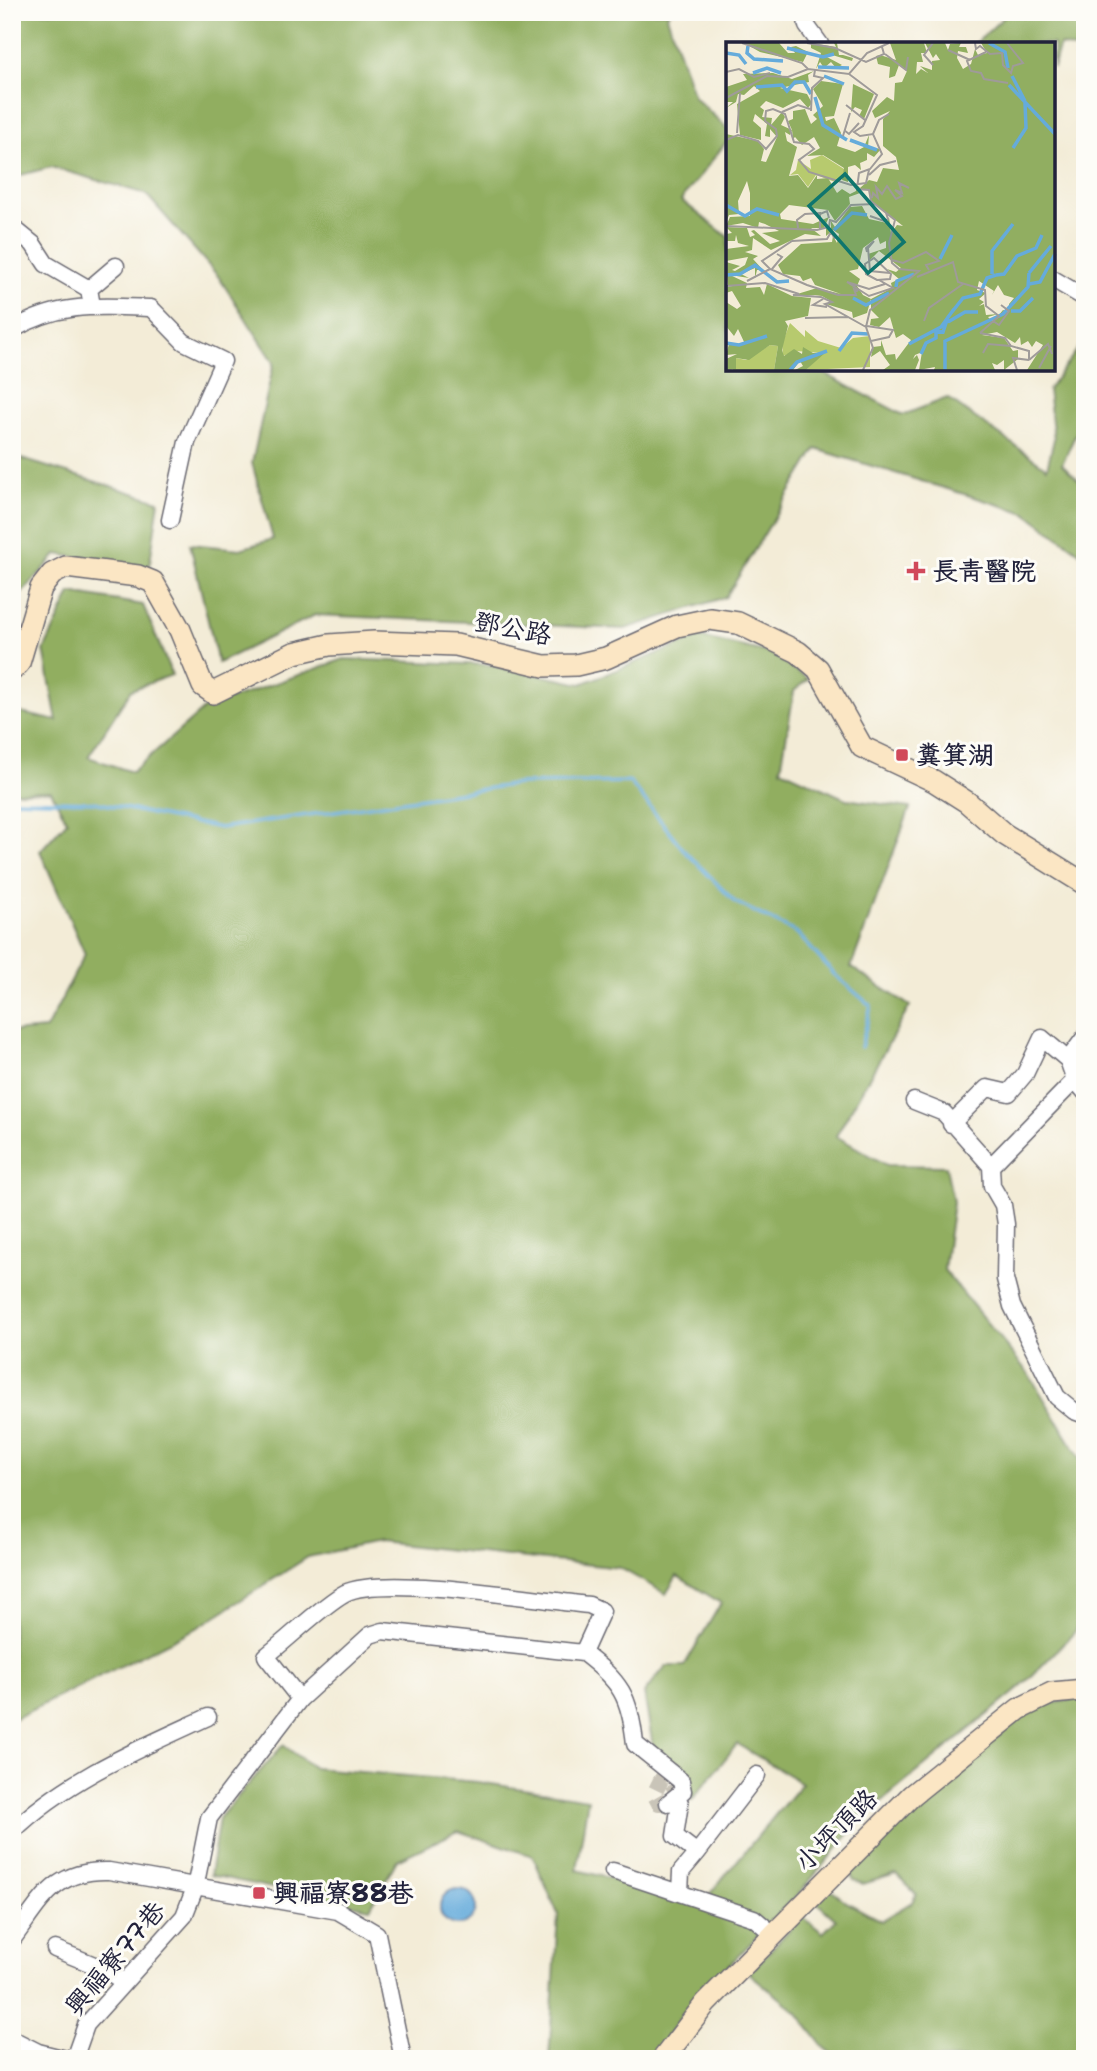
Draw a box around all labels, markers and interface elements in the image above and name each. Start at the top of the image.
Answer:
inset map [726,42,1055,371]
place label: 長青醫院 [932,553,1036,588]
marker: 長青醫院 [906,561,926,581]
street label: 鄧公路 [471,603,555,652]
place label: 糞箕湖 [916,737,994,772]
marker: 糞箕湖 [894,747,910,763]
street label: 小坪頂路 [786,1780,885,1879]
place label: 興福寮88巷 [273,1875,415,1910]
marker: 興福寮88巷 [251,1885,267,1901]
street label: 興福寮77巷 [57,1893,173,2022]

